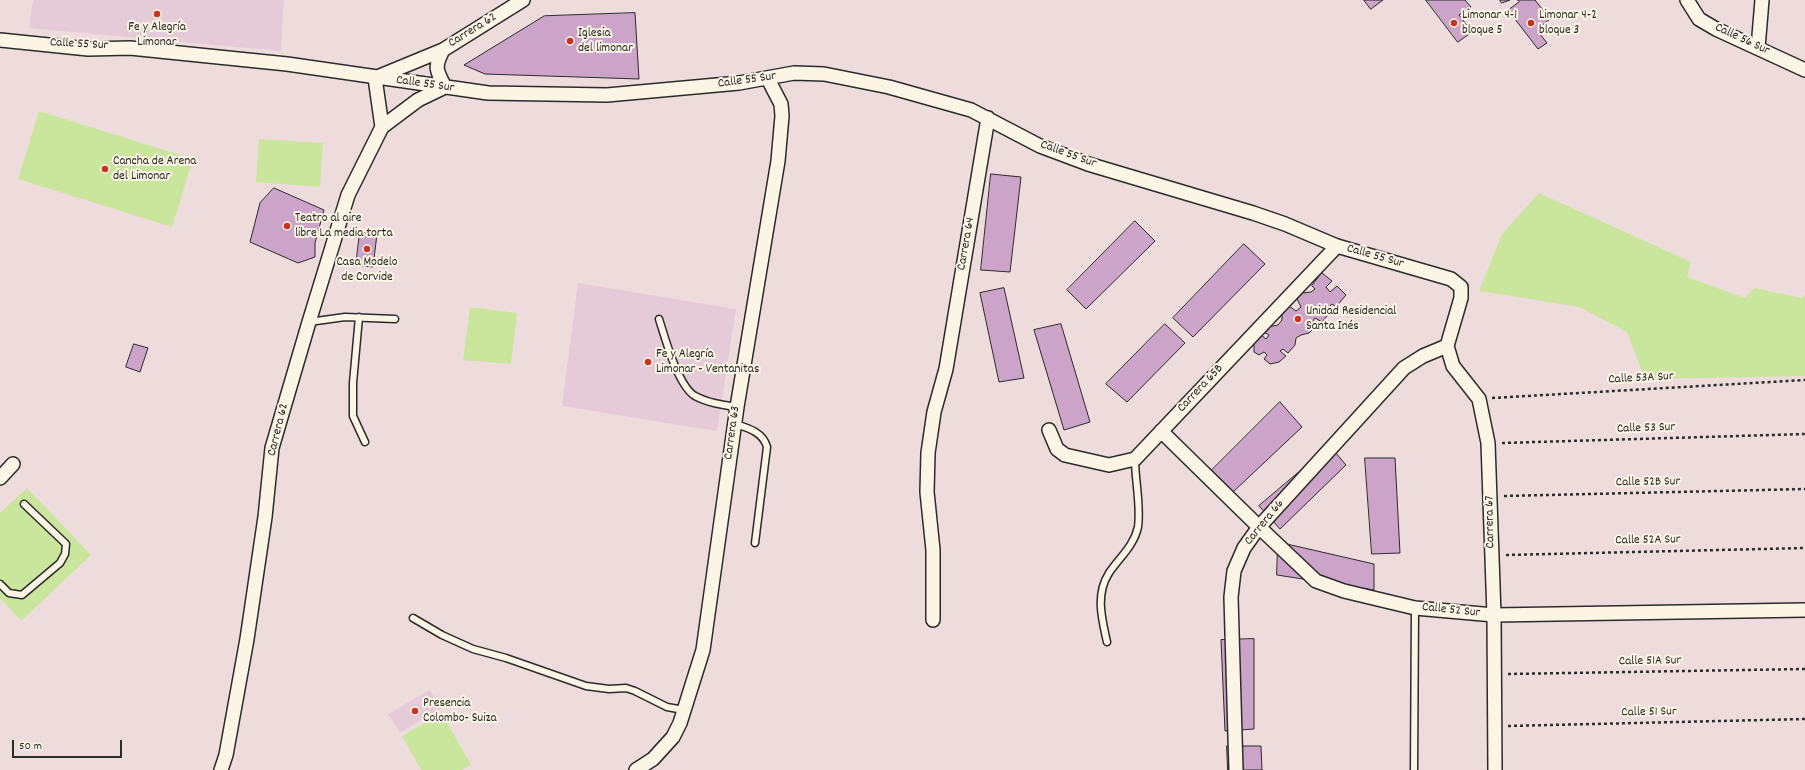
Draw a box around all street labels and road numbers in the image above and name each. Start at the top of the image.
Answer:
street label: Carrera 62 [446,10,500,52]
street label: Calle 56 Sur [1712,20,1772,60]
street label: Calle 55 Sur [49,36,109,54]
street label: Calle 55 Sur [717,69,777,93]
street label: Calle 55 Sur [395,73,455,97]
street label: Calle 55 Sur [1038,138,1098,172]
street label: Carrera 64 [955,216,979,272]
street label: Calle 55 Sur [1345,241,1405,273]
street label: Carrera 65B [1175,362,1227,416]
street label: Calle 53A Sur [1608,369,1674,389]
street label: Carrera 62 [265,402,293,458]
street label: Carrera 63 [722,405,744,461]
street label: Calle 53 Sur [1617,420,1675,438]
street label: Calle 52B Sur [1616,475,1680,491]
street label: Carrera 67 [1483,495,1499,549]
street label: Carrera 66 [1242,497,1288,549]
street label: Calle 52A Sur [1615,533,1681,549]
street label: Calle 52 Sur [1421,600,1481,622]
street label: Calle 51A Sur [1619,654,1681,670]
street label: Calle 51 Sur [1621,705,1677,721]

